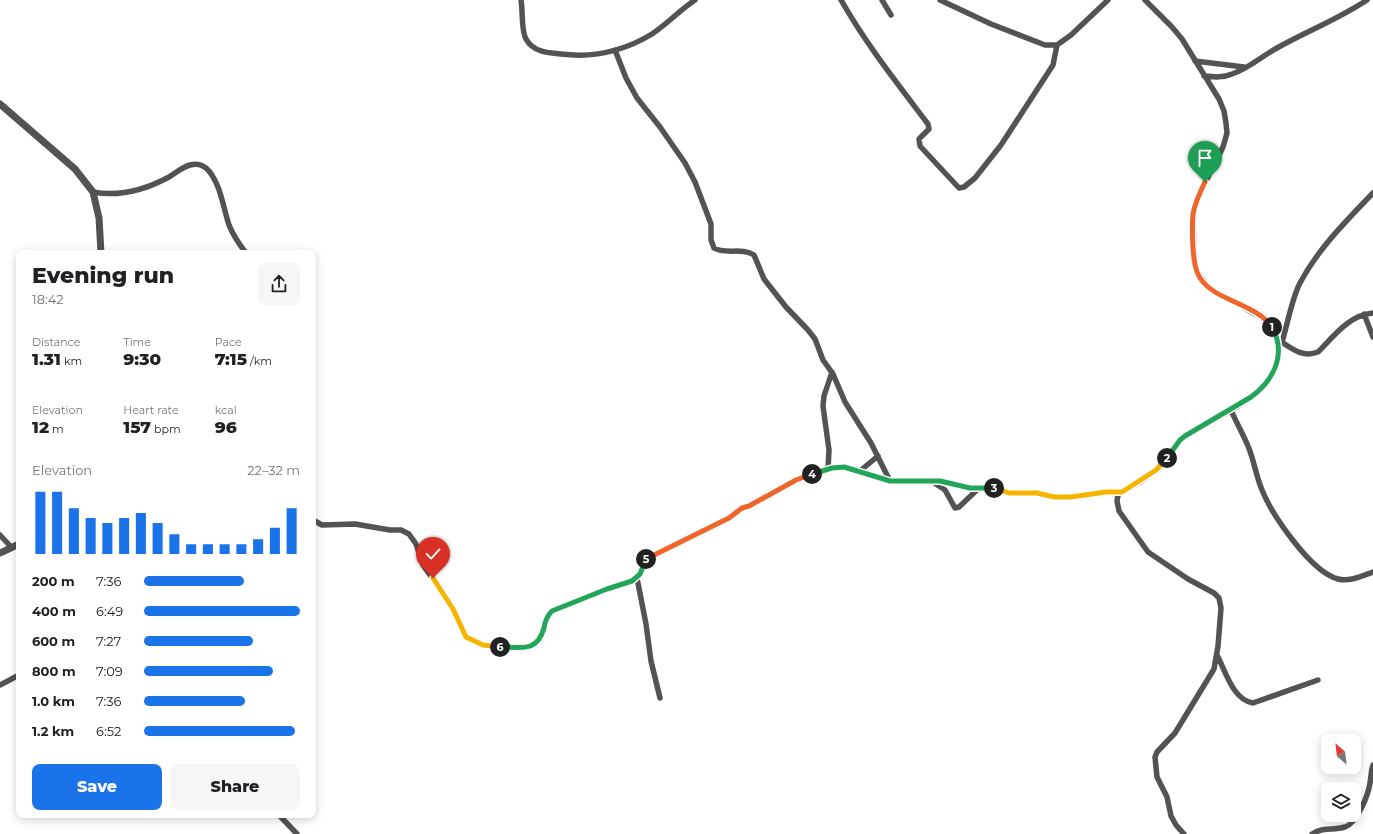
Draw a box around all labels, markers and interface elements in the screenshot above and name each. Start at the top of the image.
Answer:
pin [1188,141,1222,182]
icon: arrive [1194,147,1216,169]
text: Evening run [32,262,174,289]
button: share [258,263,300,305]
text: 18:42 [32,291,64,307]
pin: 1 [1262,317,1282,337]
text: 1 [1270,320,1274,334]
text: Distance [32,335,80,349]
text: Time [123,335,151,349]
text: Pace [215,335,242,349]
text: 1.31 [32,349,61,369]
text: 9:30 [123,349,161,369]
text: 7:15 [215,349,247,369]
text: km [61,354,82,368]
text: /km [247,354,272,368]
text: Elevation [32,403,83,417]
text: Heart rate [123,403,179,417]
text: kcal [215,403,237,417]
text: 12 [32,417,49,437]
text: 157 [123,417,151,437]
text: 96 [215,417,237,437]
text: m [49,422,64,436]
text: bpm [151,422,181,436]
pin: 2 [1157,448,1177,468]
text: 2 [1164,451,1170,465]
text: Elevation [32,462,92,478]
text: 22–32 m [247,462,300,478]
pin: 4 [802,464,822,484]
text: 4 [808,467,816,481]
pin: 3 [984,478,1004,498]
text: 3 [991,481,997,495]
pin [416,537,450,578]
icon: check [422,543,444,565]
pin: 5 [636,549,656,569]
text: 5 [643,552,649,566]
text: 200 m [32,573,75,589]
text: 7:36 [96,573,121,589]
text: 400 m [32,603,76,619]
text: 6:49 [96,603,123,619]
text: 600 m [32,633,75,649]
text: 7:27 [96,633,121,649]
pin: 6 [490,637,510,657]
text: 6 [496,640,504,654]
text: 800 m [32,663,76,679]
text: 7:09 [96,663,123,679]
text: 1.0 km [32,693,75,709]
text: 7:36 [96,693,121,709]
text: 1.2 km [32,723,74,739]
text: 6:52 [96,723,121,739]
north arrow [1321,734,1361,774]
map controls [1321,734,1361,822]
button: Save [32,764,162,810]
button: Share [170,764,300,810]
button: layers [1321,782,1361,822]

